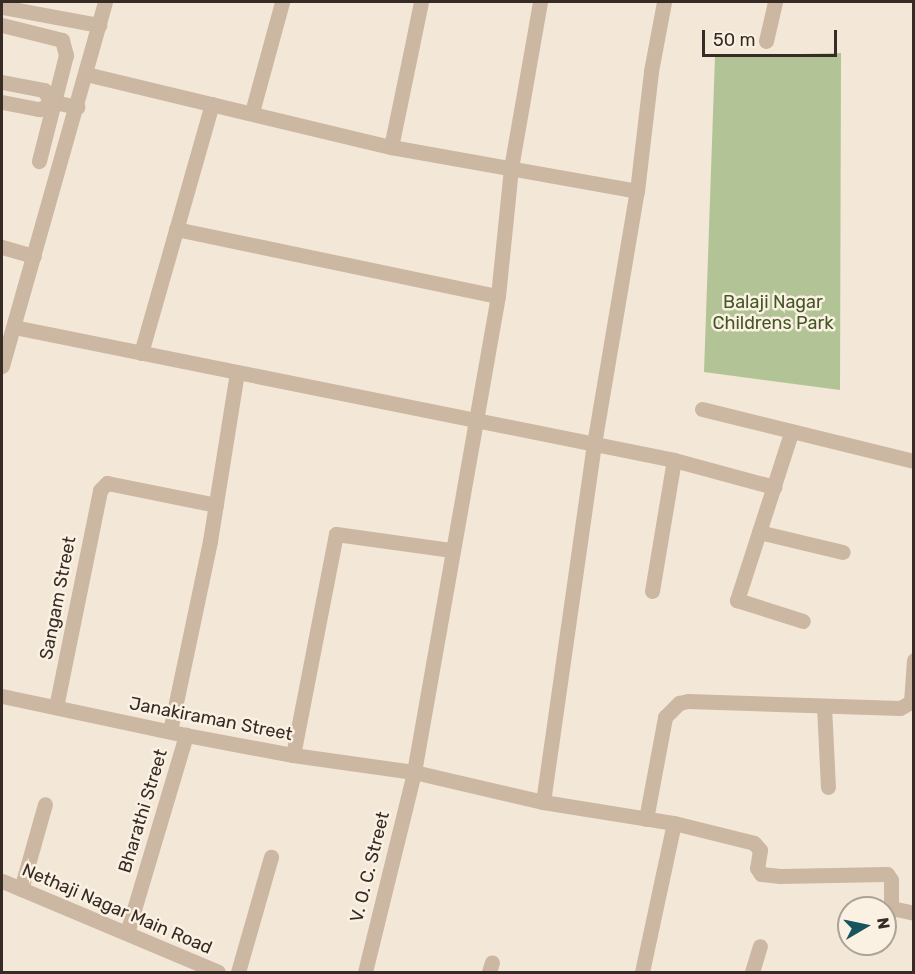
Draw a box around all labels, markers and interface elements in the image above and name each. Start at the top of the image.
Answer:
scale bar [705,18,840,56]
text: 50 m [713,29,756,51]
park label: Balaji Nagar Childrens Park [712,292,834,334]
street label: Sangam Street [35,535,81,661]
street label: Janakiraman Street [128,693,294,745]
street label: Bharathi Street [114,747,172,875]
street label: V. O. C. Street [346,810,394,924]
street label: Nethaji Nagar Main Road [18,859,216,959]
north arrow [837,896,897,956]
text: N [873,916,894,931]

